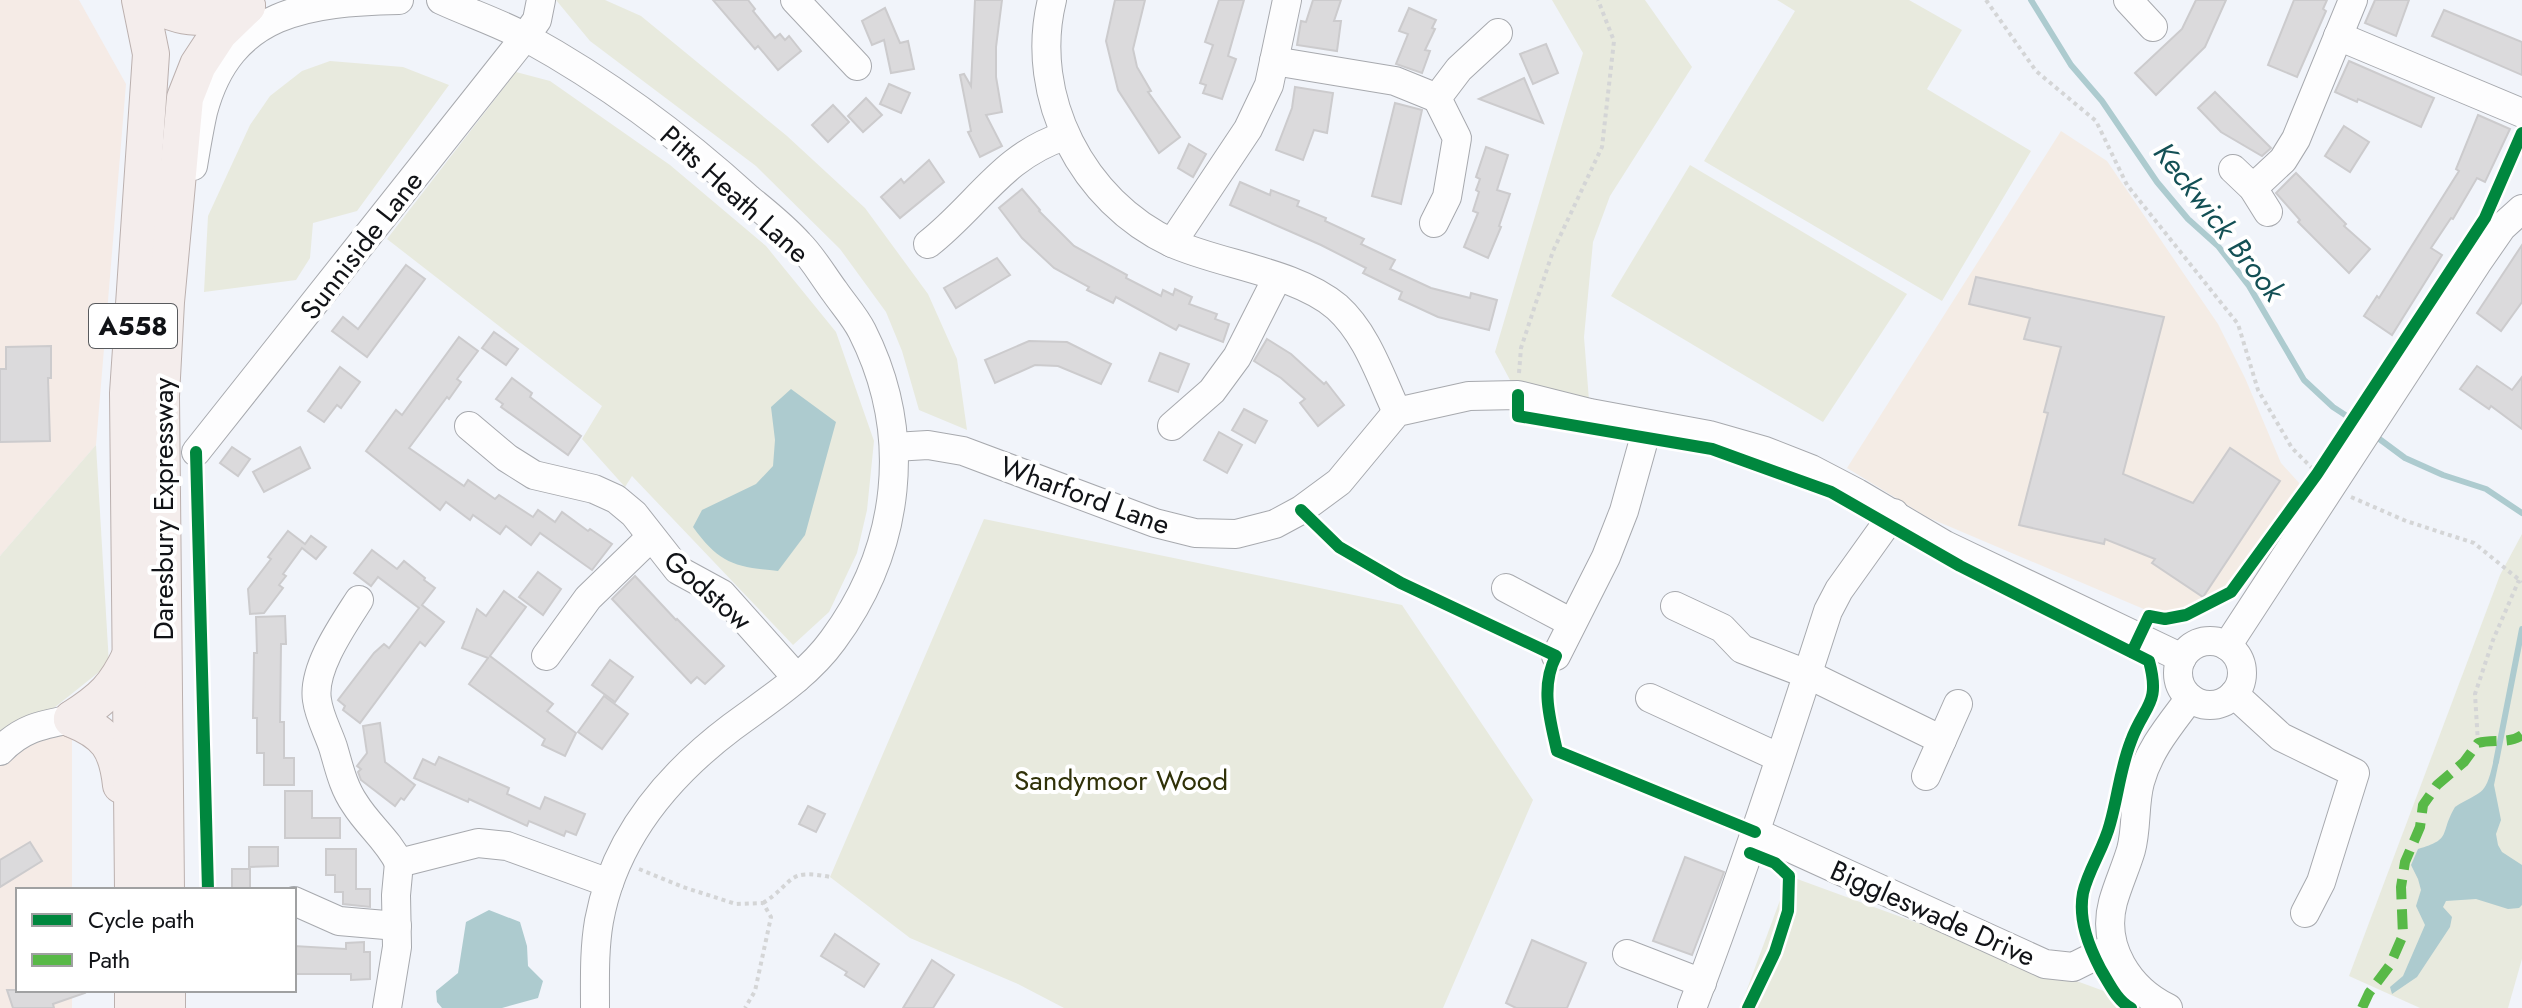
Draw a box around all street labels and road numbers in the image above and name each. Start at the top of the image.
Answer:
street label: Pitts Heath Lane [651,116,818,273]
street label: Sunniside Lane [290,162,433,329]
road number: A558 [89,304,177,348]
street label: Daresbury Expressway [143,377,184,641]
street label: Wharford Lane [994,446,1175,545]
street label: Godstow [655,541,761,640]
street label: Biggleswade Drive [1824,850,2042,977]

